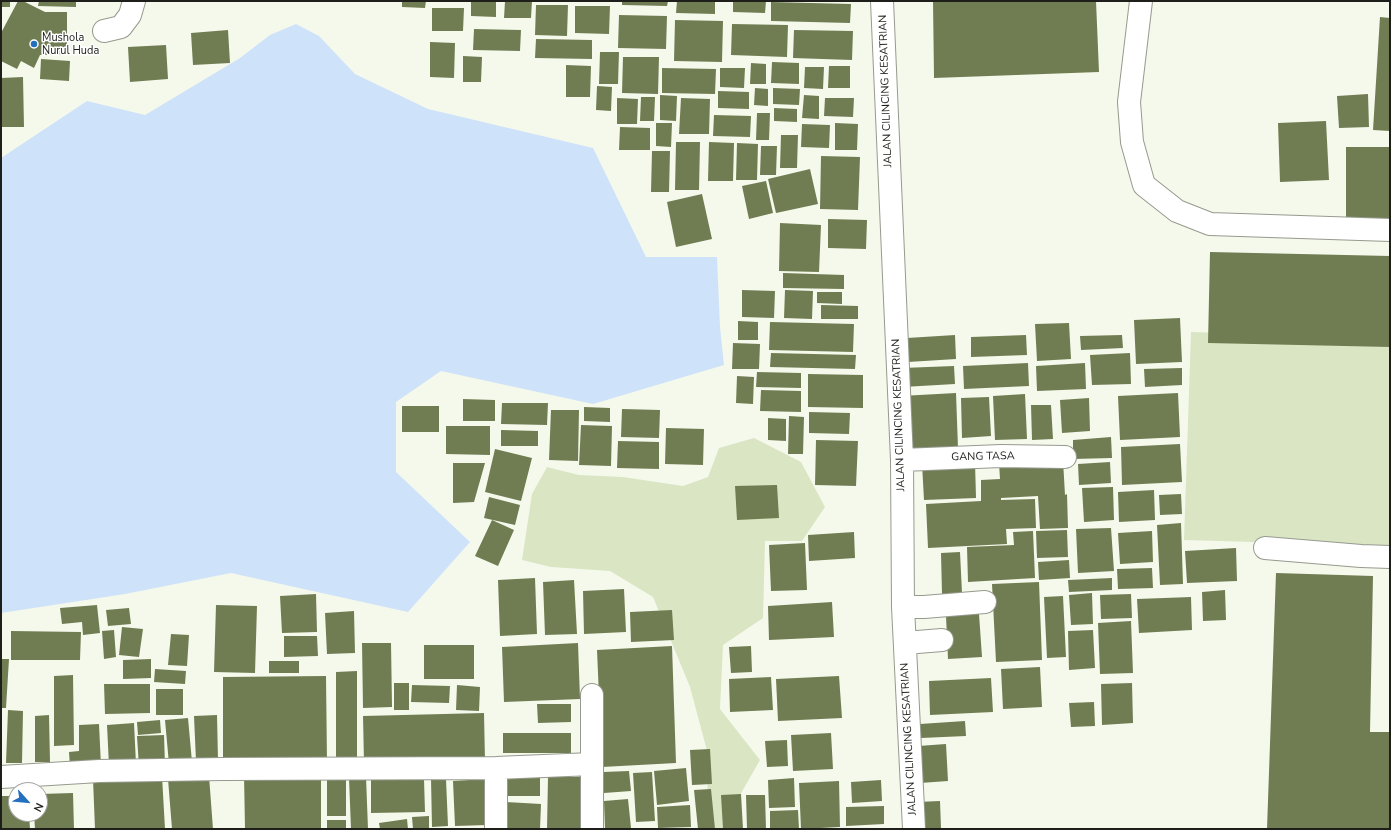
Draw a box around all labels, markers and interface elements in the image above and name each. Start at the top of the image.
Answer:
street label: JALAN CILINCING KESATRIAN [877,14,895,168]
place label: Mushola Nurul Huda [42,31,99,57]
marker: Mushola Nurul Huda [29,39,39,49]
street label: JALAN CILINCING KESATRIAN [890,338,908,492]
street label: GANG TASA [951,450,1015,464]
street label: JALAN CILINCING KESATRIAN [898,662,920,816]
north arrow [8,782,48,822]
text: N [30,800,47,814]

